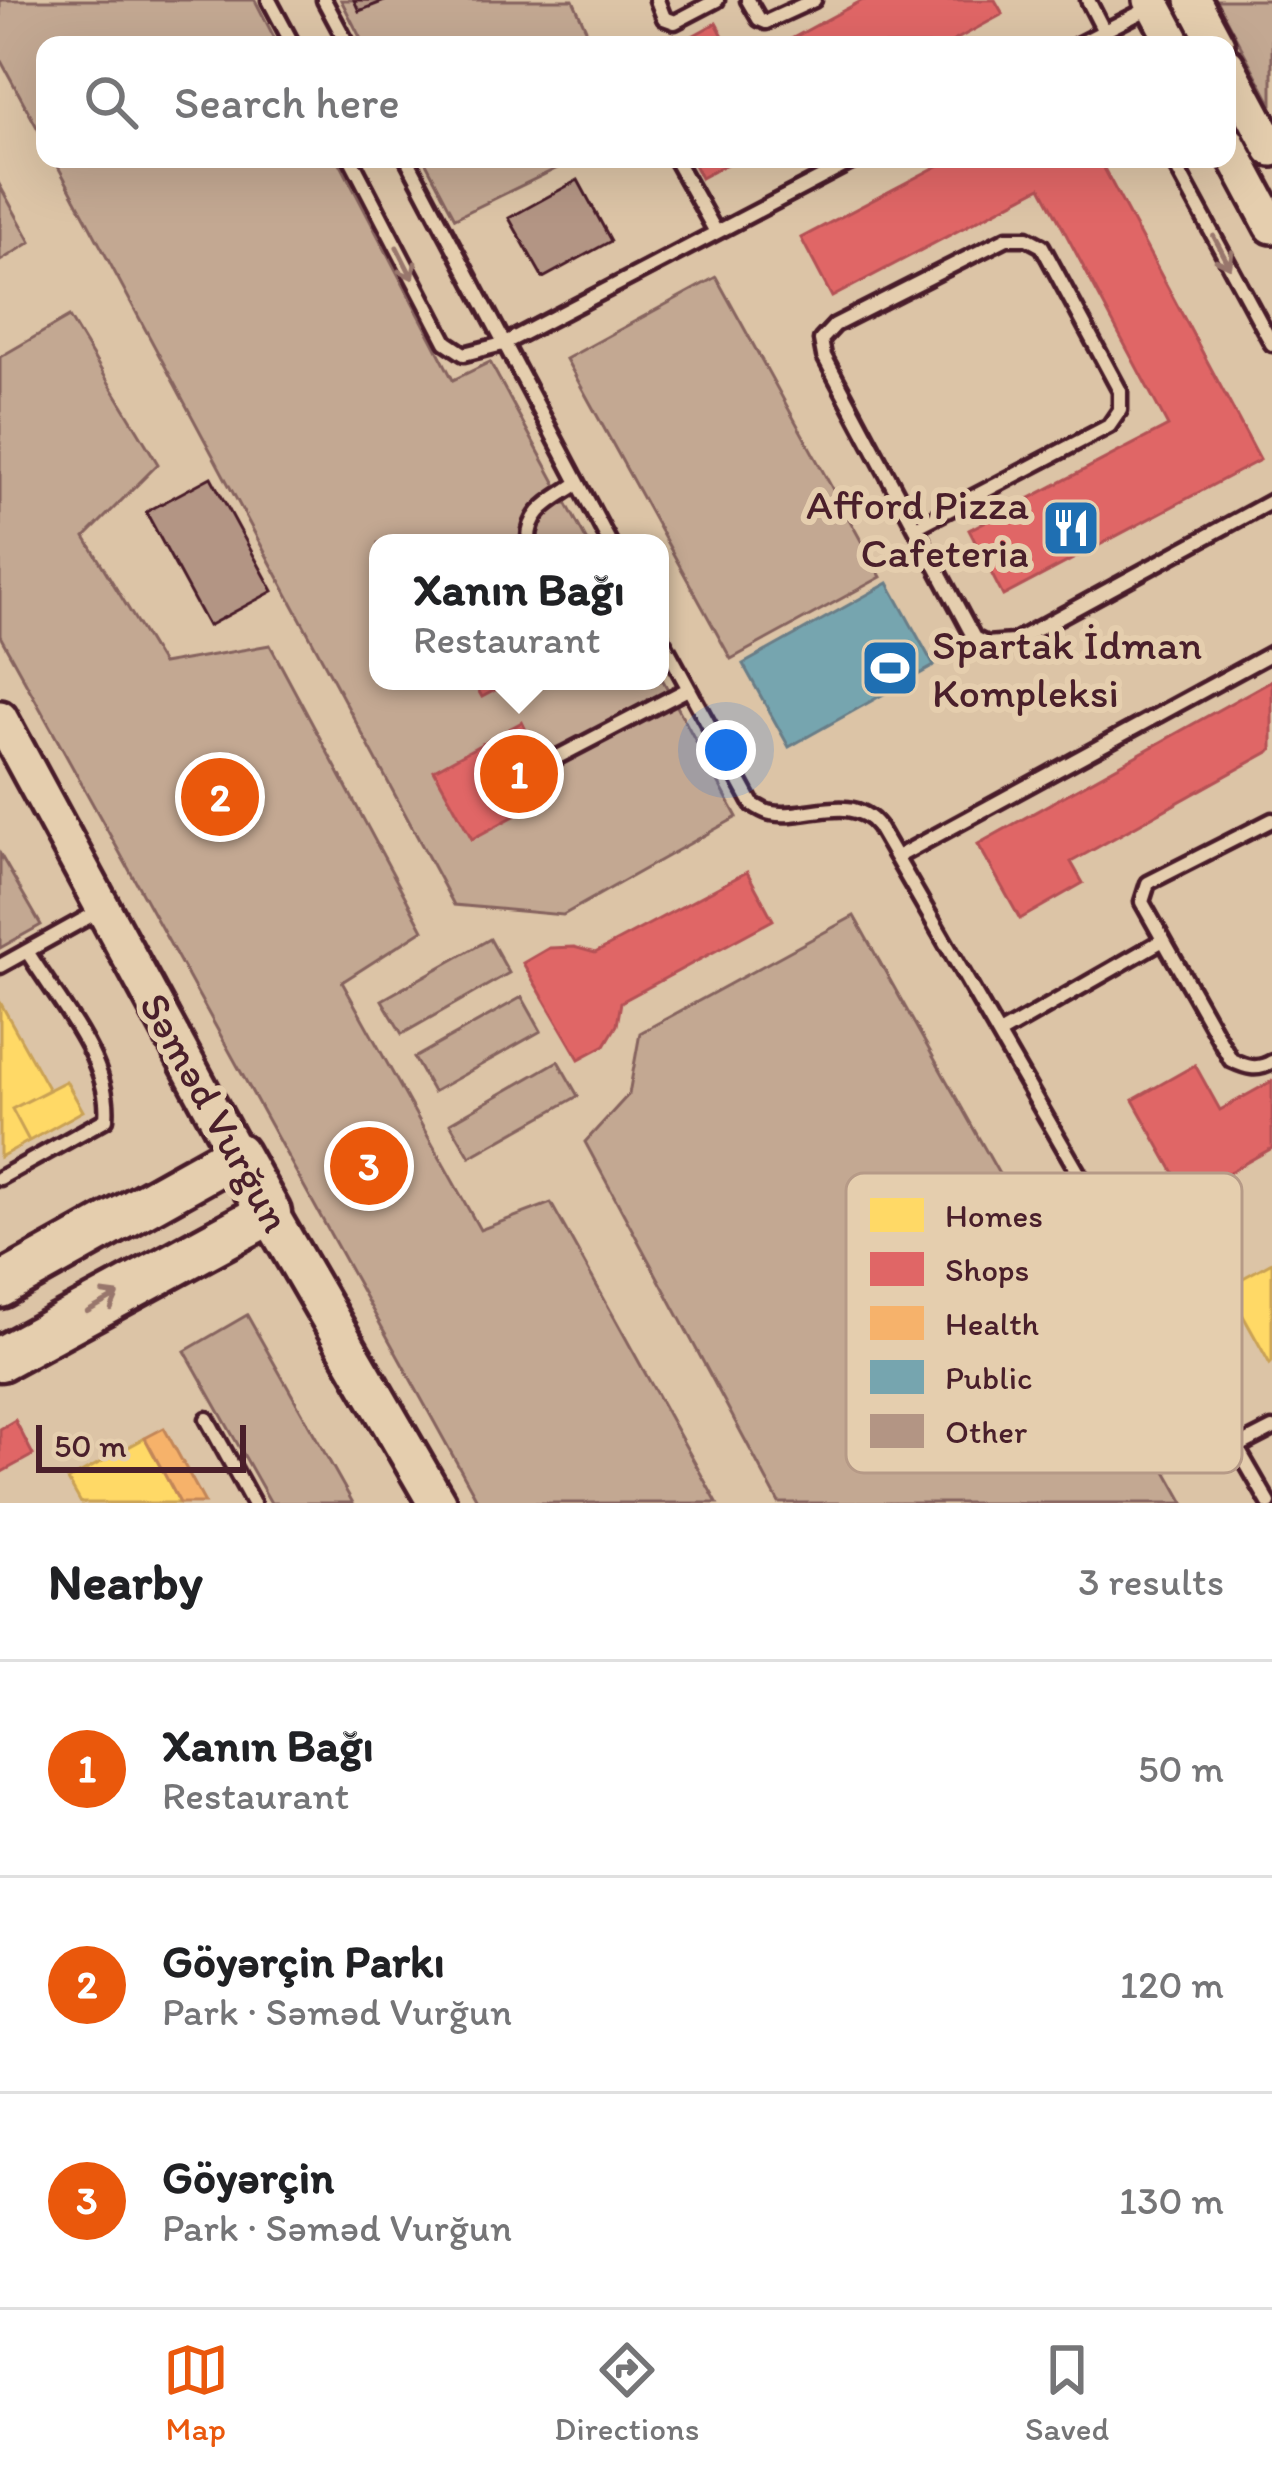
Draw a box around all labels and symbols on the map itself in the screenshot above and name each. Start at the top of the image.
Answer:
one-way arrow [1211,233,1234,268]
one-way arrow [394,245,417,280]
place label: Afford Pizza Cafeteria [806,479,1029,578]
restaurant icon: Afford Pizza Cafeteria [1040,497,1102,559]
place label: Spartak İdman Kompleksi [932,619,1202,718]
sports icon: Spartak İdman Kompleksi [859,637,921,699]
your location [696,720,756,780]
pin: 1 [480,729,558,819]
pin: 2 [181,752,259,842]
street label: Səməd Vurğun [129,984,302,1241]
pin: 3 [330,1121,408,1211]
legend [846,1173,1242,1473]
text: Homes [945,1196,1043,1235]
text: Shops [945,1250,1029,1289]
one-way arrow [84,1291,119,1314]
text: Health [945,1304,1039,1343]
text: Public [945,1358,1033,1397]
text: Other [945,1412,1027,1451]
scale bar [36,1419,246,1472]

